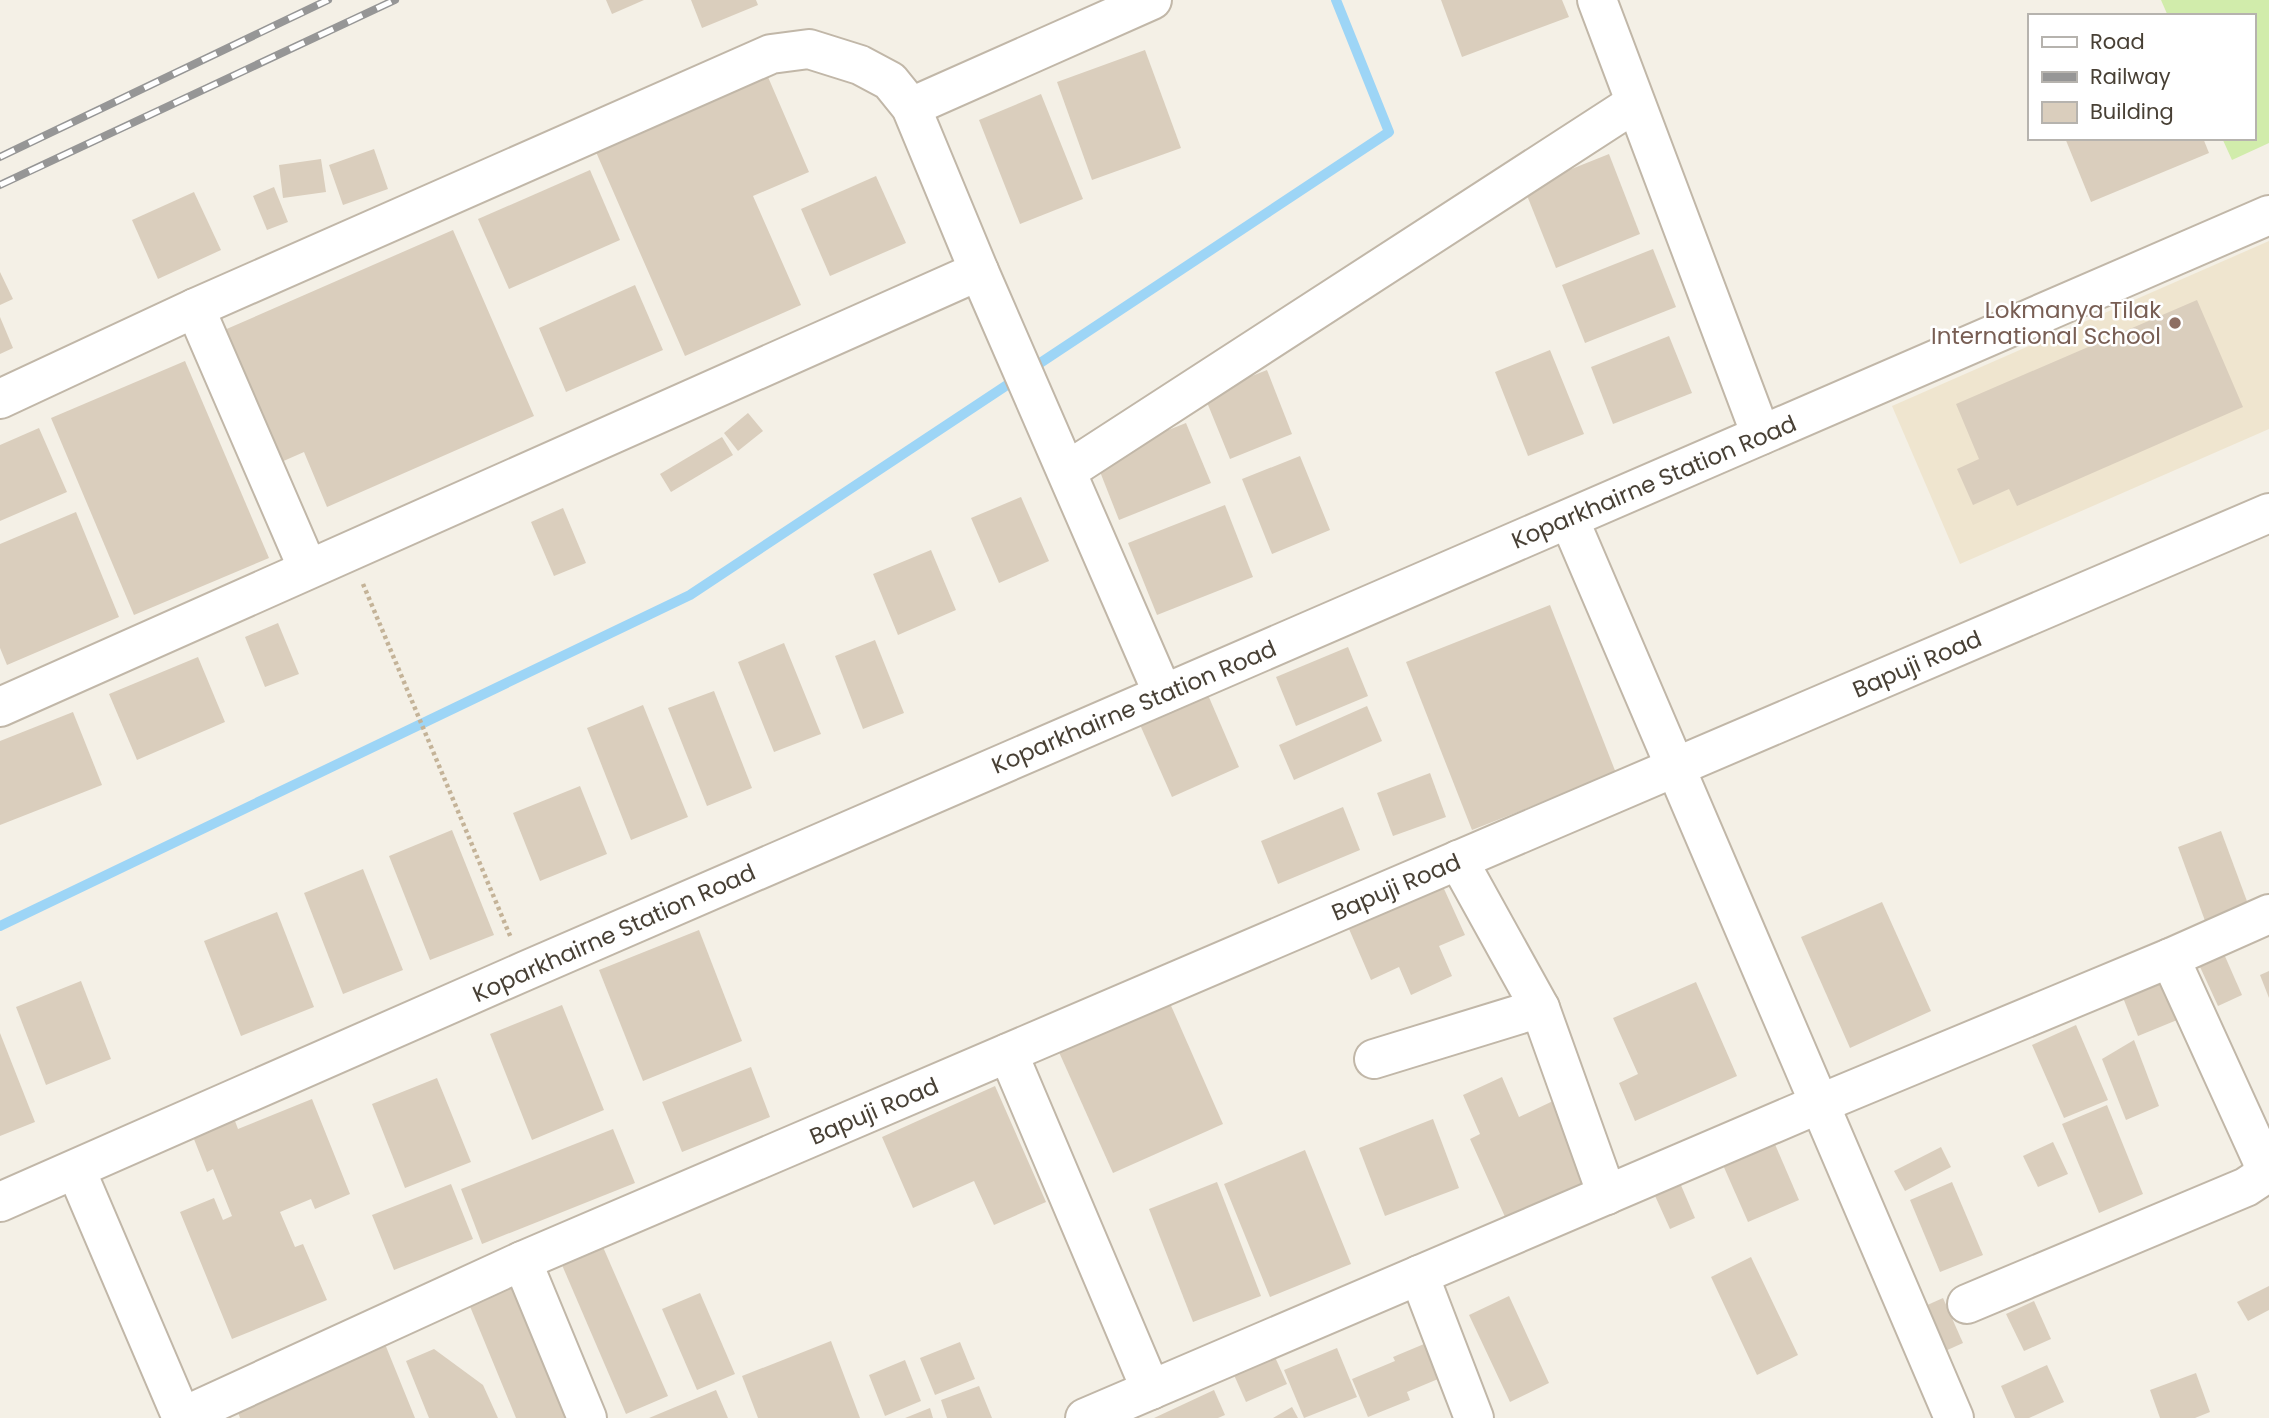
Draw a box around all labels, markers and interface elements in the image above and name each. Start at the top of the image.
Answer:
legend [2028,14,2255,140]
text: Road [2090,27,2145,56]
text: Railway [2090,62,2171,91]
text: Building [2090,97,2174,126]
place label: Lokmanya Tilak International School [1931,294,2161,352]
marker: Lokmanya Tilak International School [2167,315,2183,331]
street label: Koparkhairne Station Road [1507,407,1801,557]
street label: Bapuji Road [1848,622,1986,706]
street label: Koparkhairne Station Road [987,632,1281,782]
street label: Bapuji Road [1327,845,1465,929]
street label: Koparkhairne Station Road [467,856,761,1010]
street label: Bapuji Road [805,1069,943,1153]

